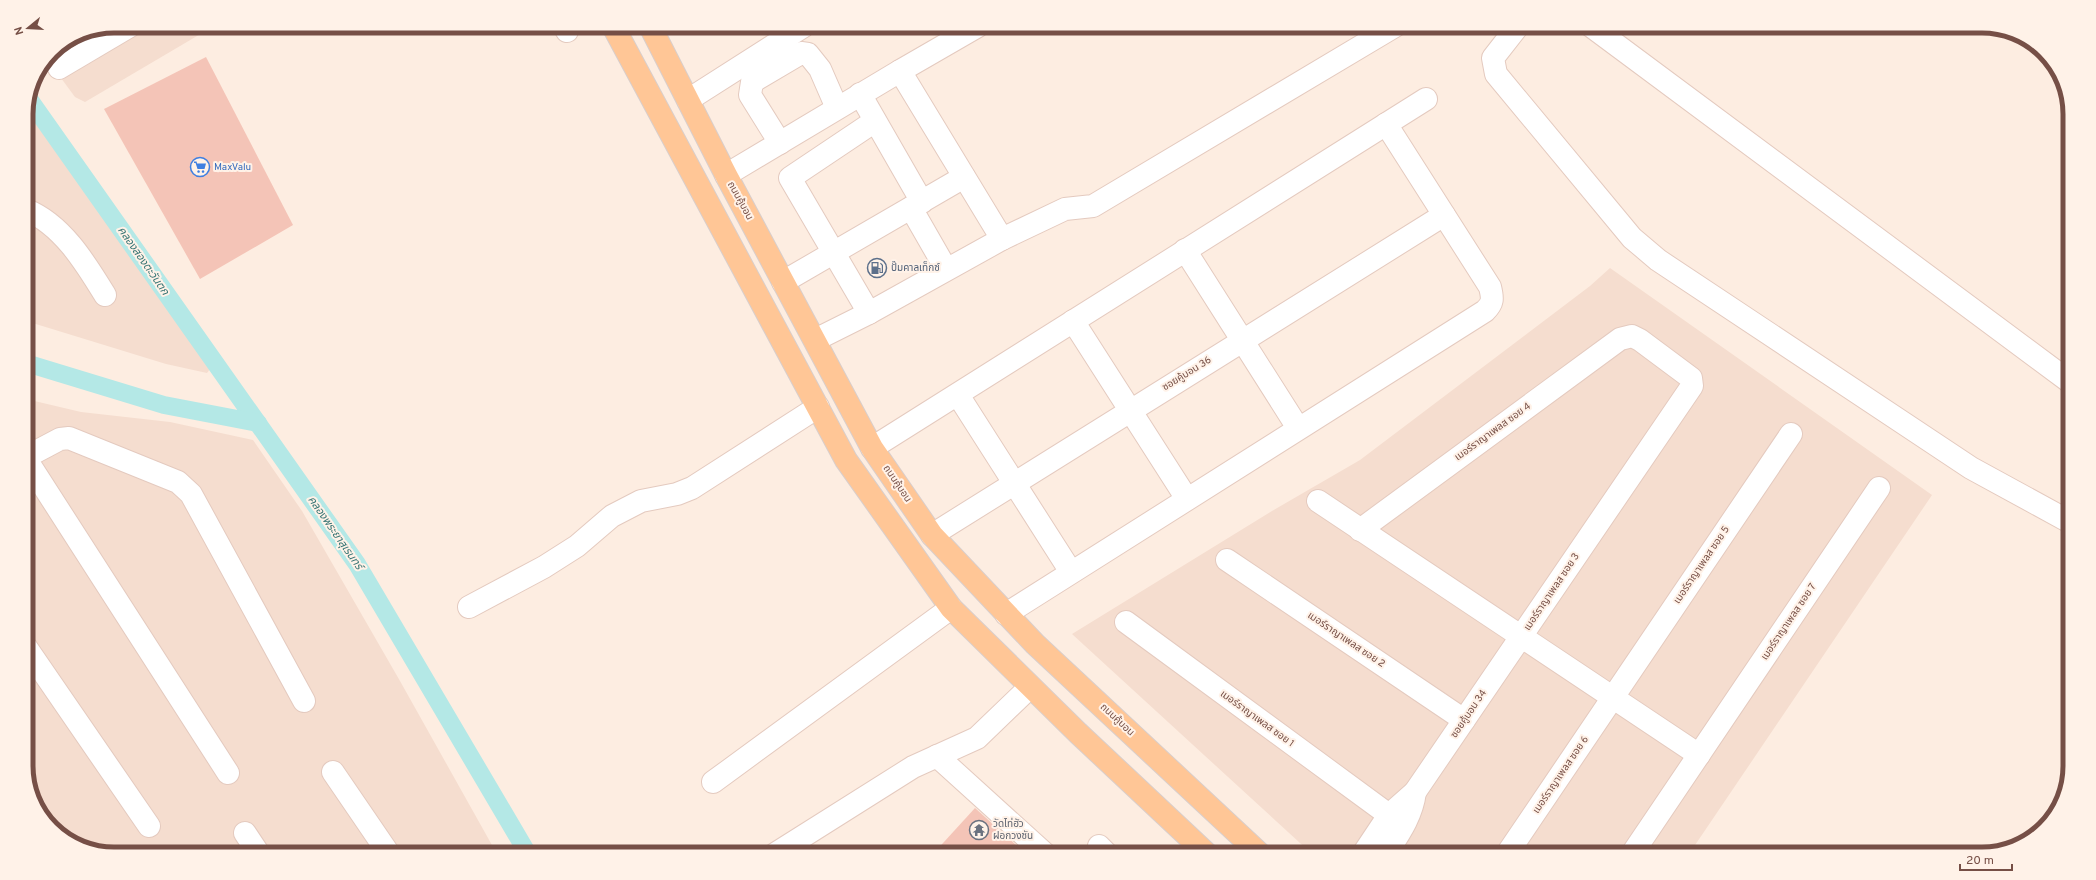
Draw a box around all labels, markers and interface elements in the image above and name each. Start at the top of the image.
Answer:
north arrow [8,8,48,48]
text: N [12,25,27,37]
supermarket icon: MaxValu [189,156,211,178]
place label: MaxValu [214,161,251,174]
street label: ถนนคู้บอน [724,179,756,223]
water label: คลองสองตะวันตก [114,224,172,298]
fuel station icon: ปั๊มคาลเท็กซ์ [866,257,888,279]
place label: ปั๊มคาลเท็กซ์ [891,260,940,275]
street label: ซอยคู้บอน 36 [1160,354,1214,394]
street label: เมอร์ราญาเพลส ซอย 4 [1452,400,1534,464]
street label: ถนนคู้บอน [880,463,914,505]
water label: คลองพระยาสุเรนทร์ [304,494,367,575]
street label: เมอร์ราญาเพลส ซอย 5 [1671,524,1733,606]
street label: เมอร์ราญาเพลส ซอย 3 [1521,551,1583,633]
street label: เมอร์ราญาเพลส ซอย 7 [1759,581,1819,663]
street label: เมอร์ราญาเพลส ซอย 2 [1305,609,1387,671]
street label: ซอยคู้บอน 34 [1448,687,1490,741]
street label: เมอร์ราญาเพลส ซอย 1 [1217,688,1297,750]
street label: ถนนคู้บอน [1097,701,1137,739]
street label: เมอร์ราญาเพลส ซอย 6 [1530,734,1592,816]
place label: วัดไท่ฮัว ฝอกวงซัน [993,817,1033,843]
temple icon: วัดไท่ฮัว ฝอกวงซัน [968,819,990,841]
scale bar [1960,846,2012,872]
text: 20 m [1966,853,1994,869]

